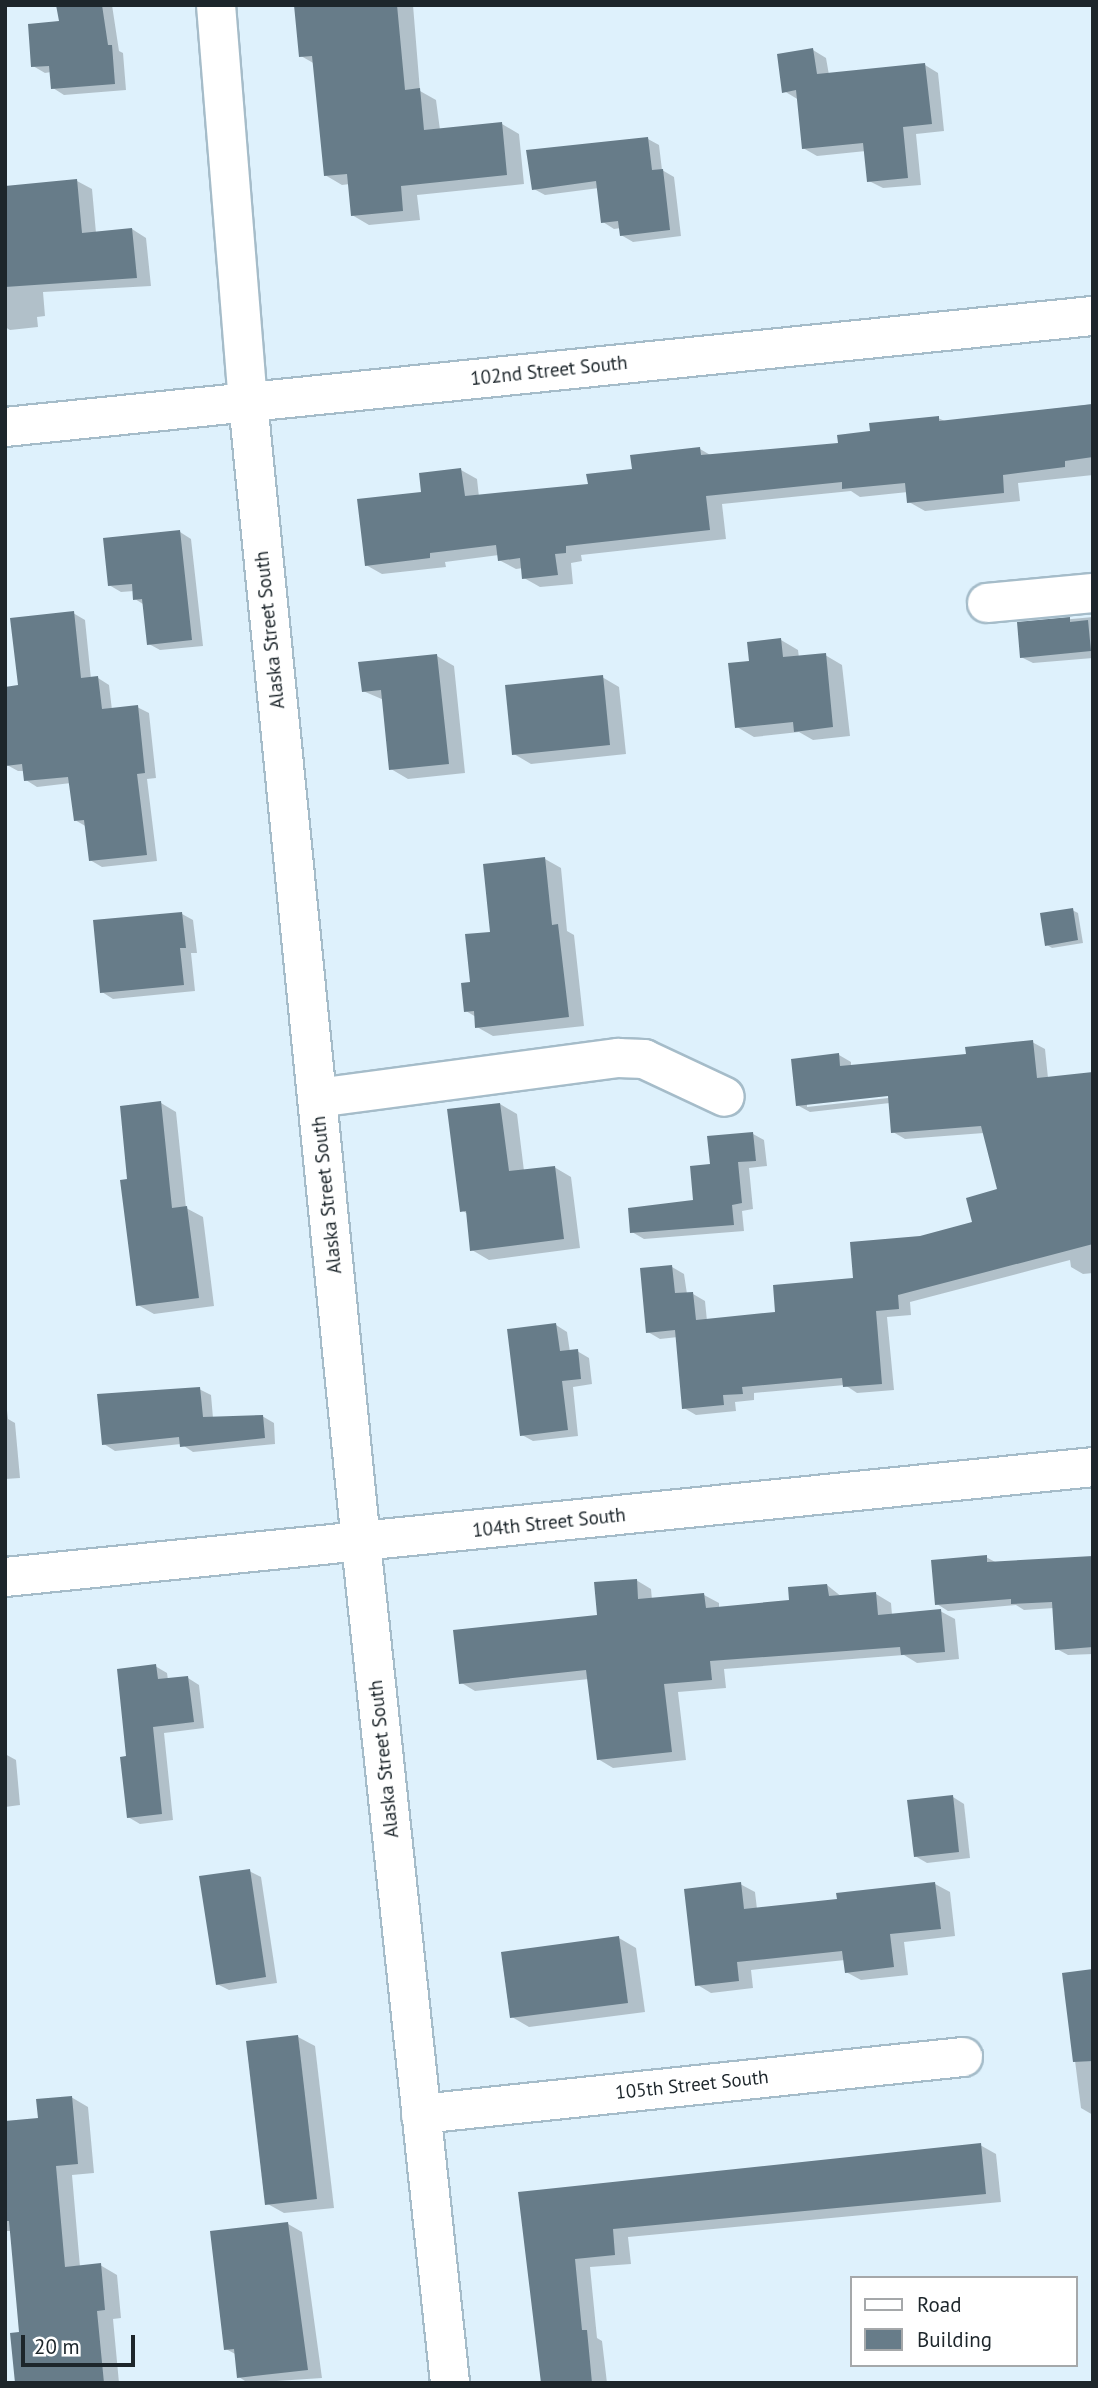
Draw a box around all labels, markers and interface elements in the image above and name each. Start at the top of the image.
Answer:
street label: 102nd Street South [469,351,629,391]
street label: Alaska Street South [250,550,290,710]
street label: Alaska Street South [307,1115,347,1275]
street label: 104th Street South [471,1504,627,1542]
street label: Alaska Street South [364,1679,404,1839]
street label: 105th Street South [614,2066,770,2104]
legend [850,2276,1077,2367]
text: Road [917,2291,961,2318]
scale bar [24,2322,138,2366]
text: Building [917,2326,992,2353]
text: 20 m [34,2333,80,2360]

